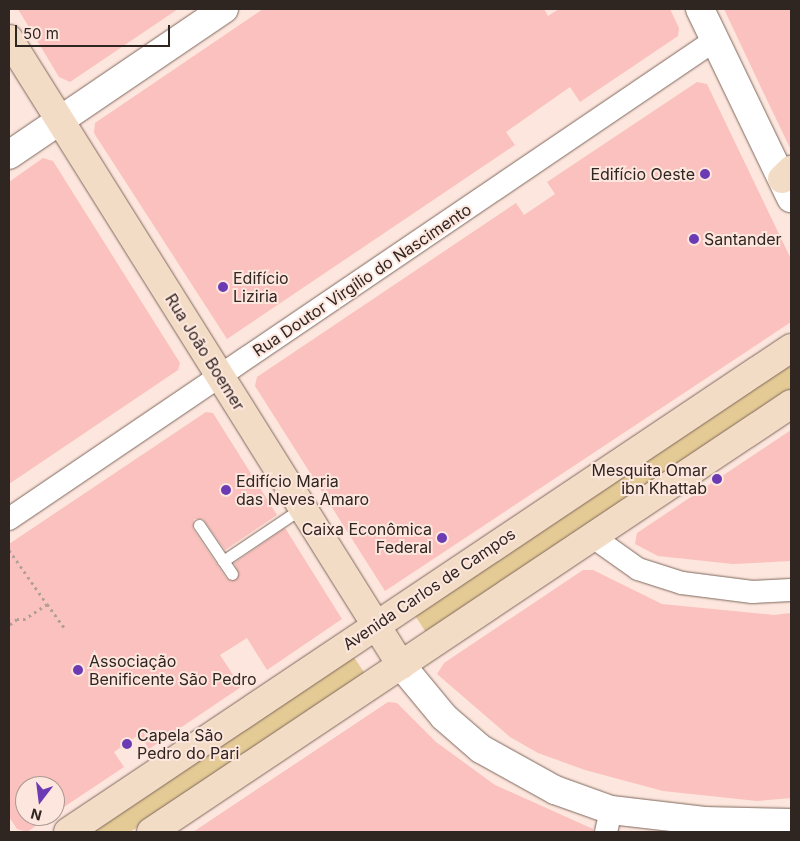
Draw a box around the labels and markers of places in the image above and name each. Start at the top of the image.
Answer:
place label: Edifício Oeste [590,164,695,184]
marker: Edifício Oeste [699,168,711,180]
place label: Santander [704,229,782,249]
marker: Santander [688,233,700,245]
place label: Edifício Liziria [233,268,289,306]
marker: Edifício Liziria [217,281,229,293]
place label: Mesquita Omar ibn Khattab [592,460,707,498]
place label: Edifício Maria das Neves Amaro [236,471,369,509]
marker: Mesquita Omar ibn Khattab [711,473,723,485]
marker: Edifício Maria das Neves Amaro [220,484,232,496]
place label: Caixa Econômica Federal [302,519,432,557]
marker: Caixa Econômica Federal [436,532,448,544]
place label: Associação Benificente São Pedro [89,651,257,689]
marker: Associação Benificente São Pedro [71,663,85,677]
place label: Capela São Pedro do Pari [137,725,239,763]
marker: Capela São Pedro do Pari [121,738,133,750]

